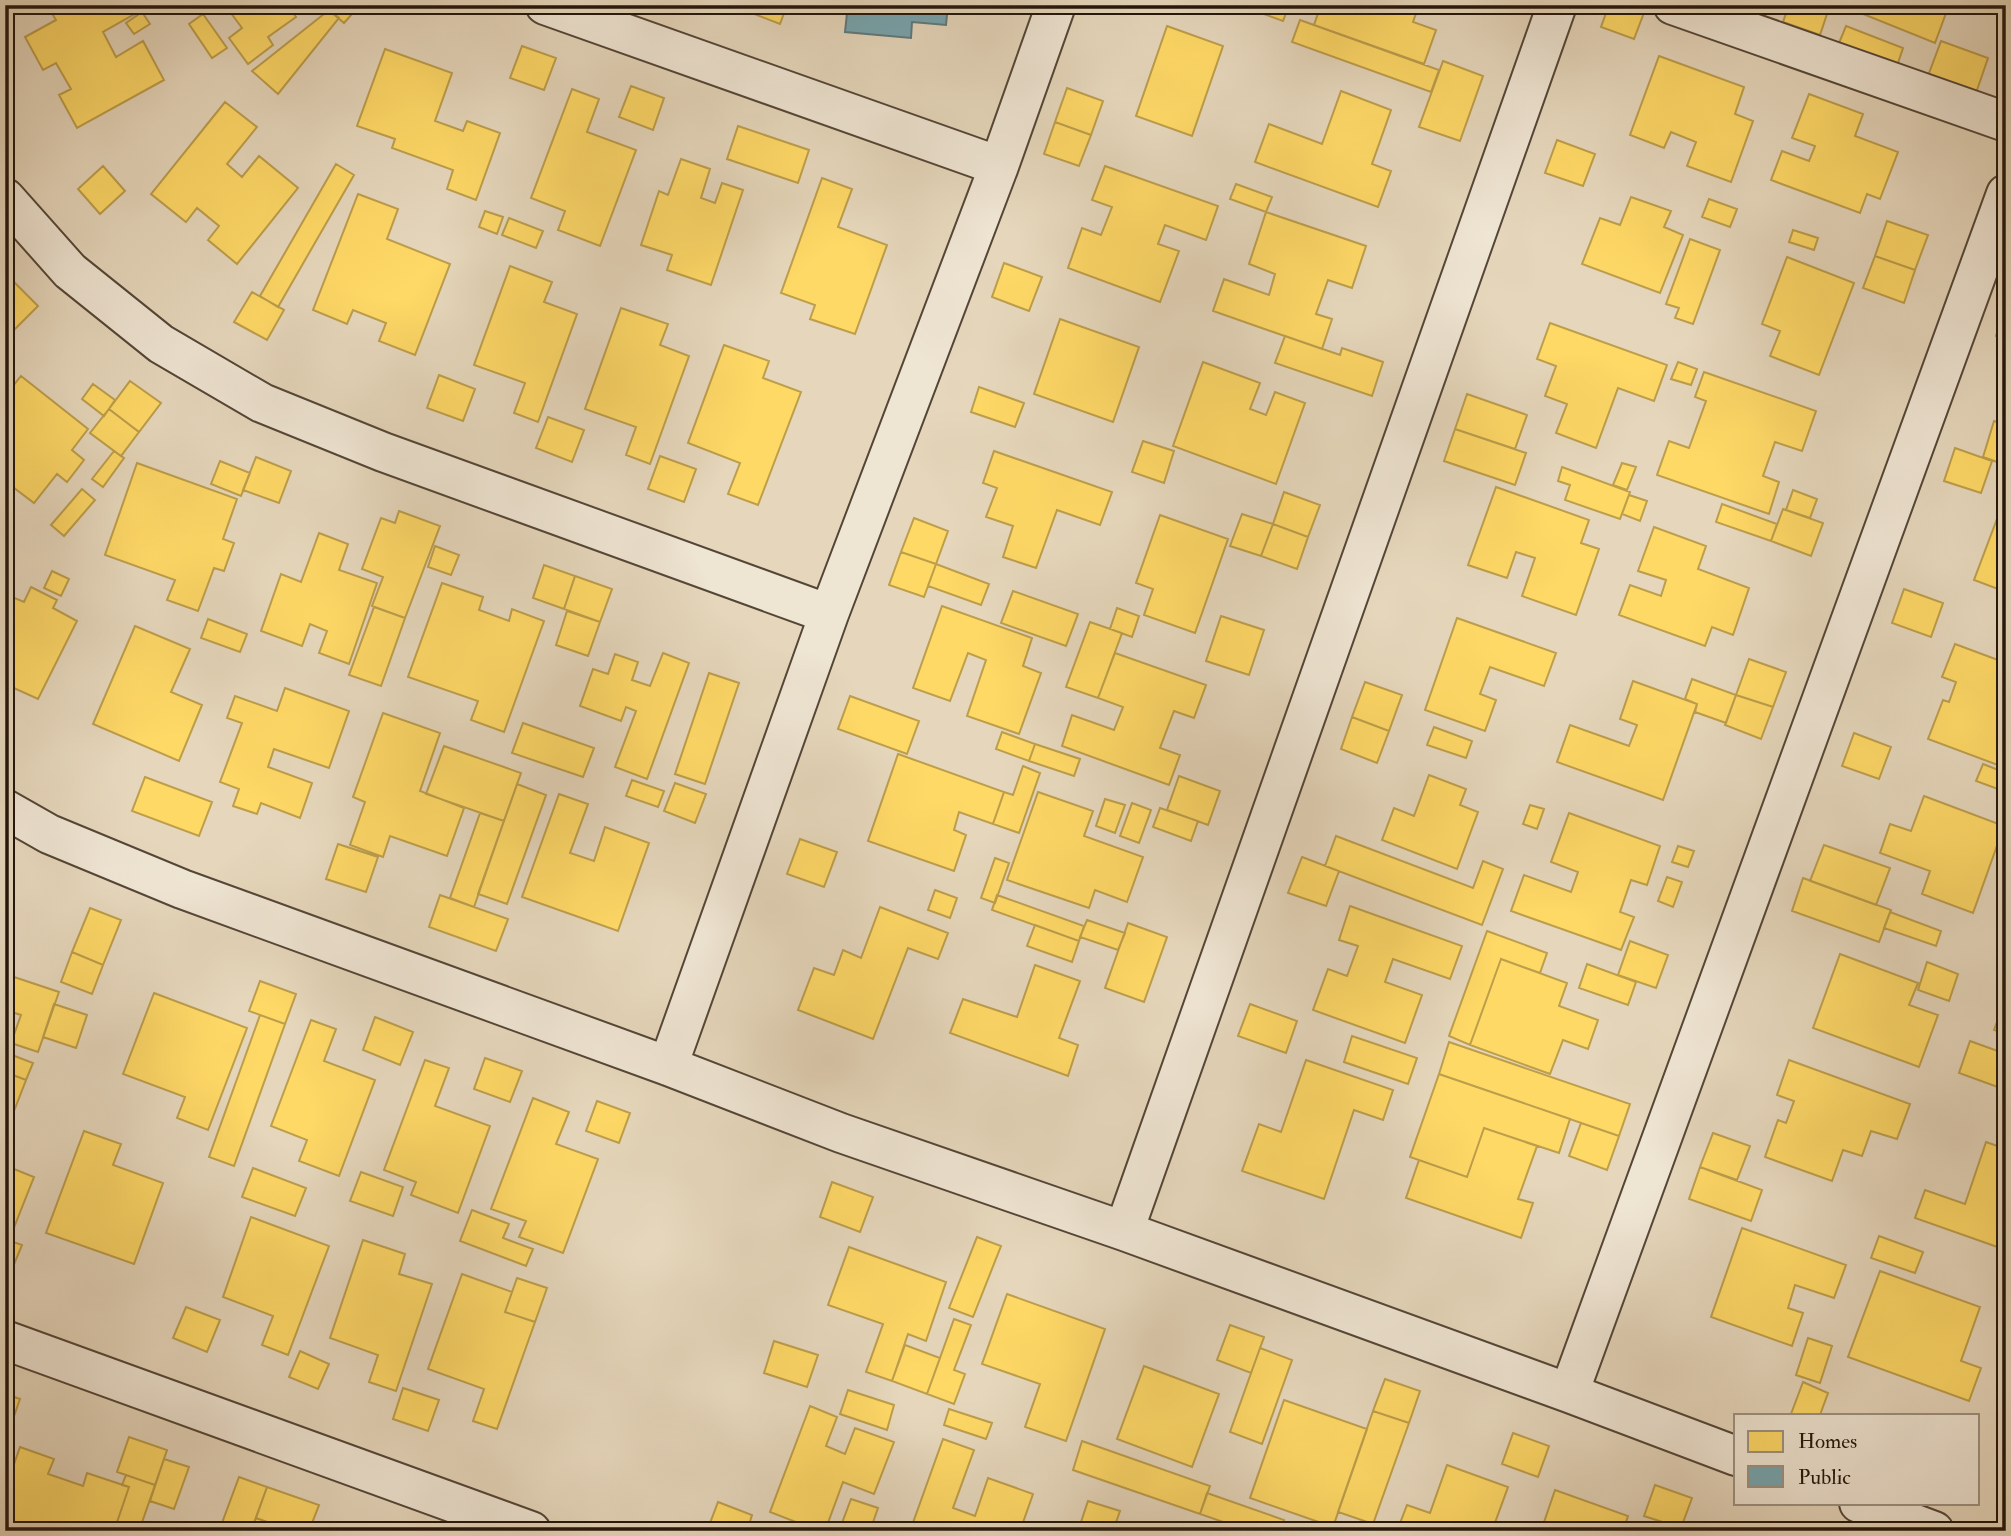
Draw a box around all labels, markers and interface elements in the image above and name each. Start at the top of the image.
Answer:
legend [1734,1414,1980,1504]
text: Homes [1798,1428,1857,1455]
text: Public [1798,1464,1851,1491]

